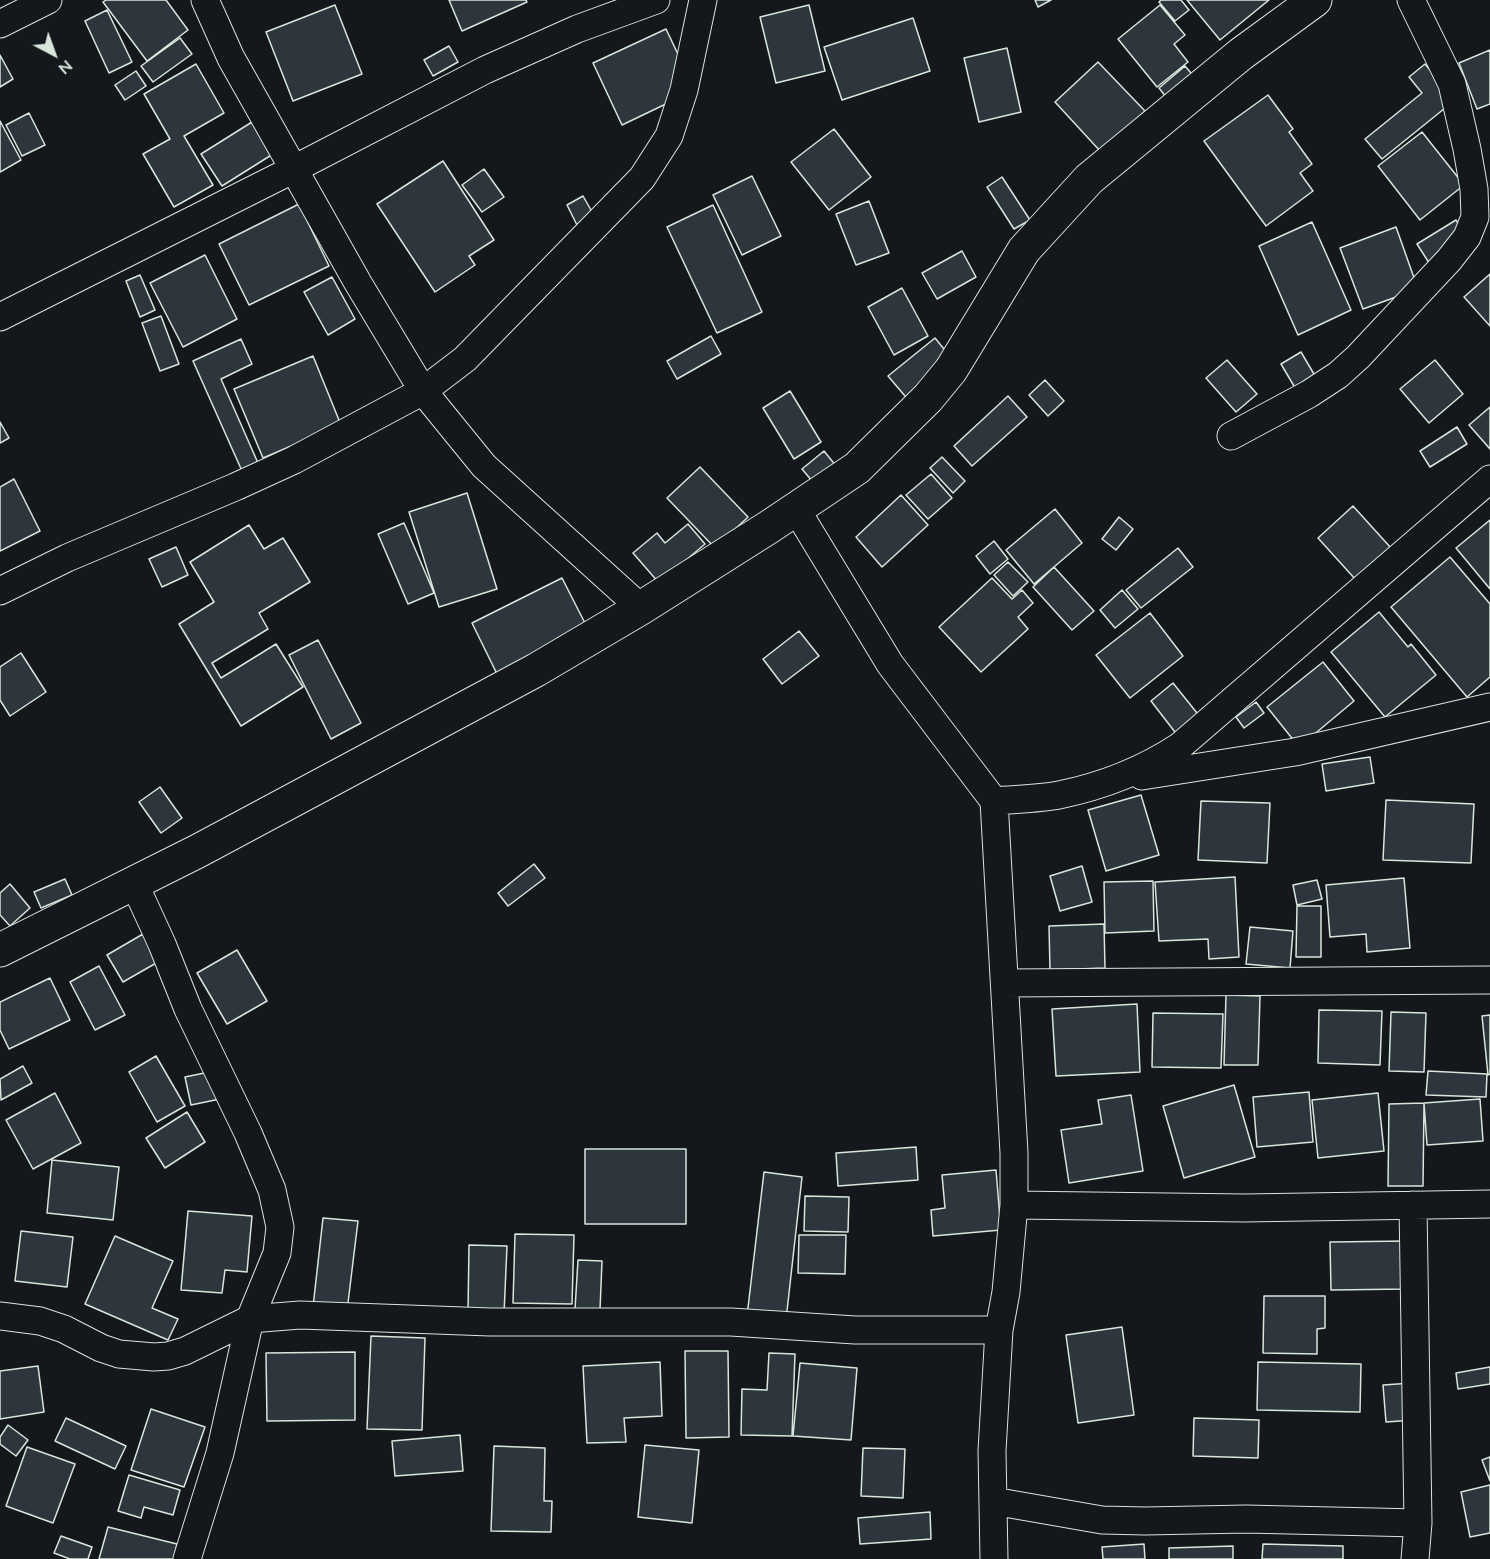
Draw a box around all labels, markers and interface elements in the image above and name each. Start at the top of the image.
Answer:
north arrow [24,24,84,84]
text: N [55,56,77,79]

